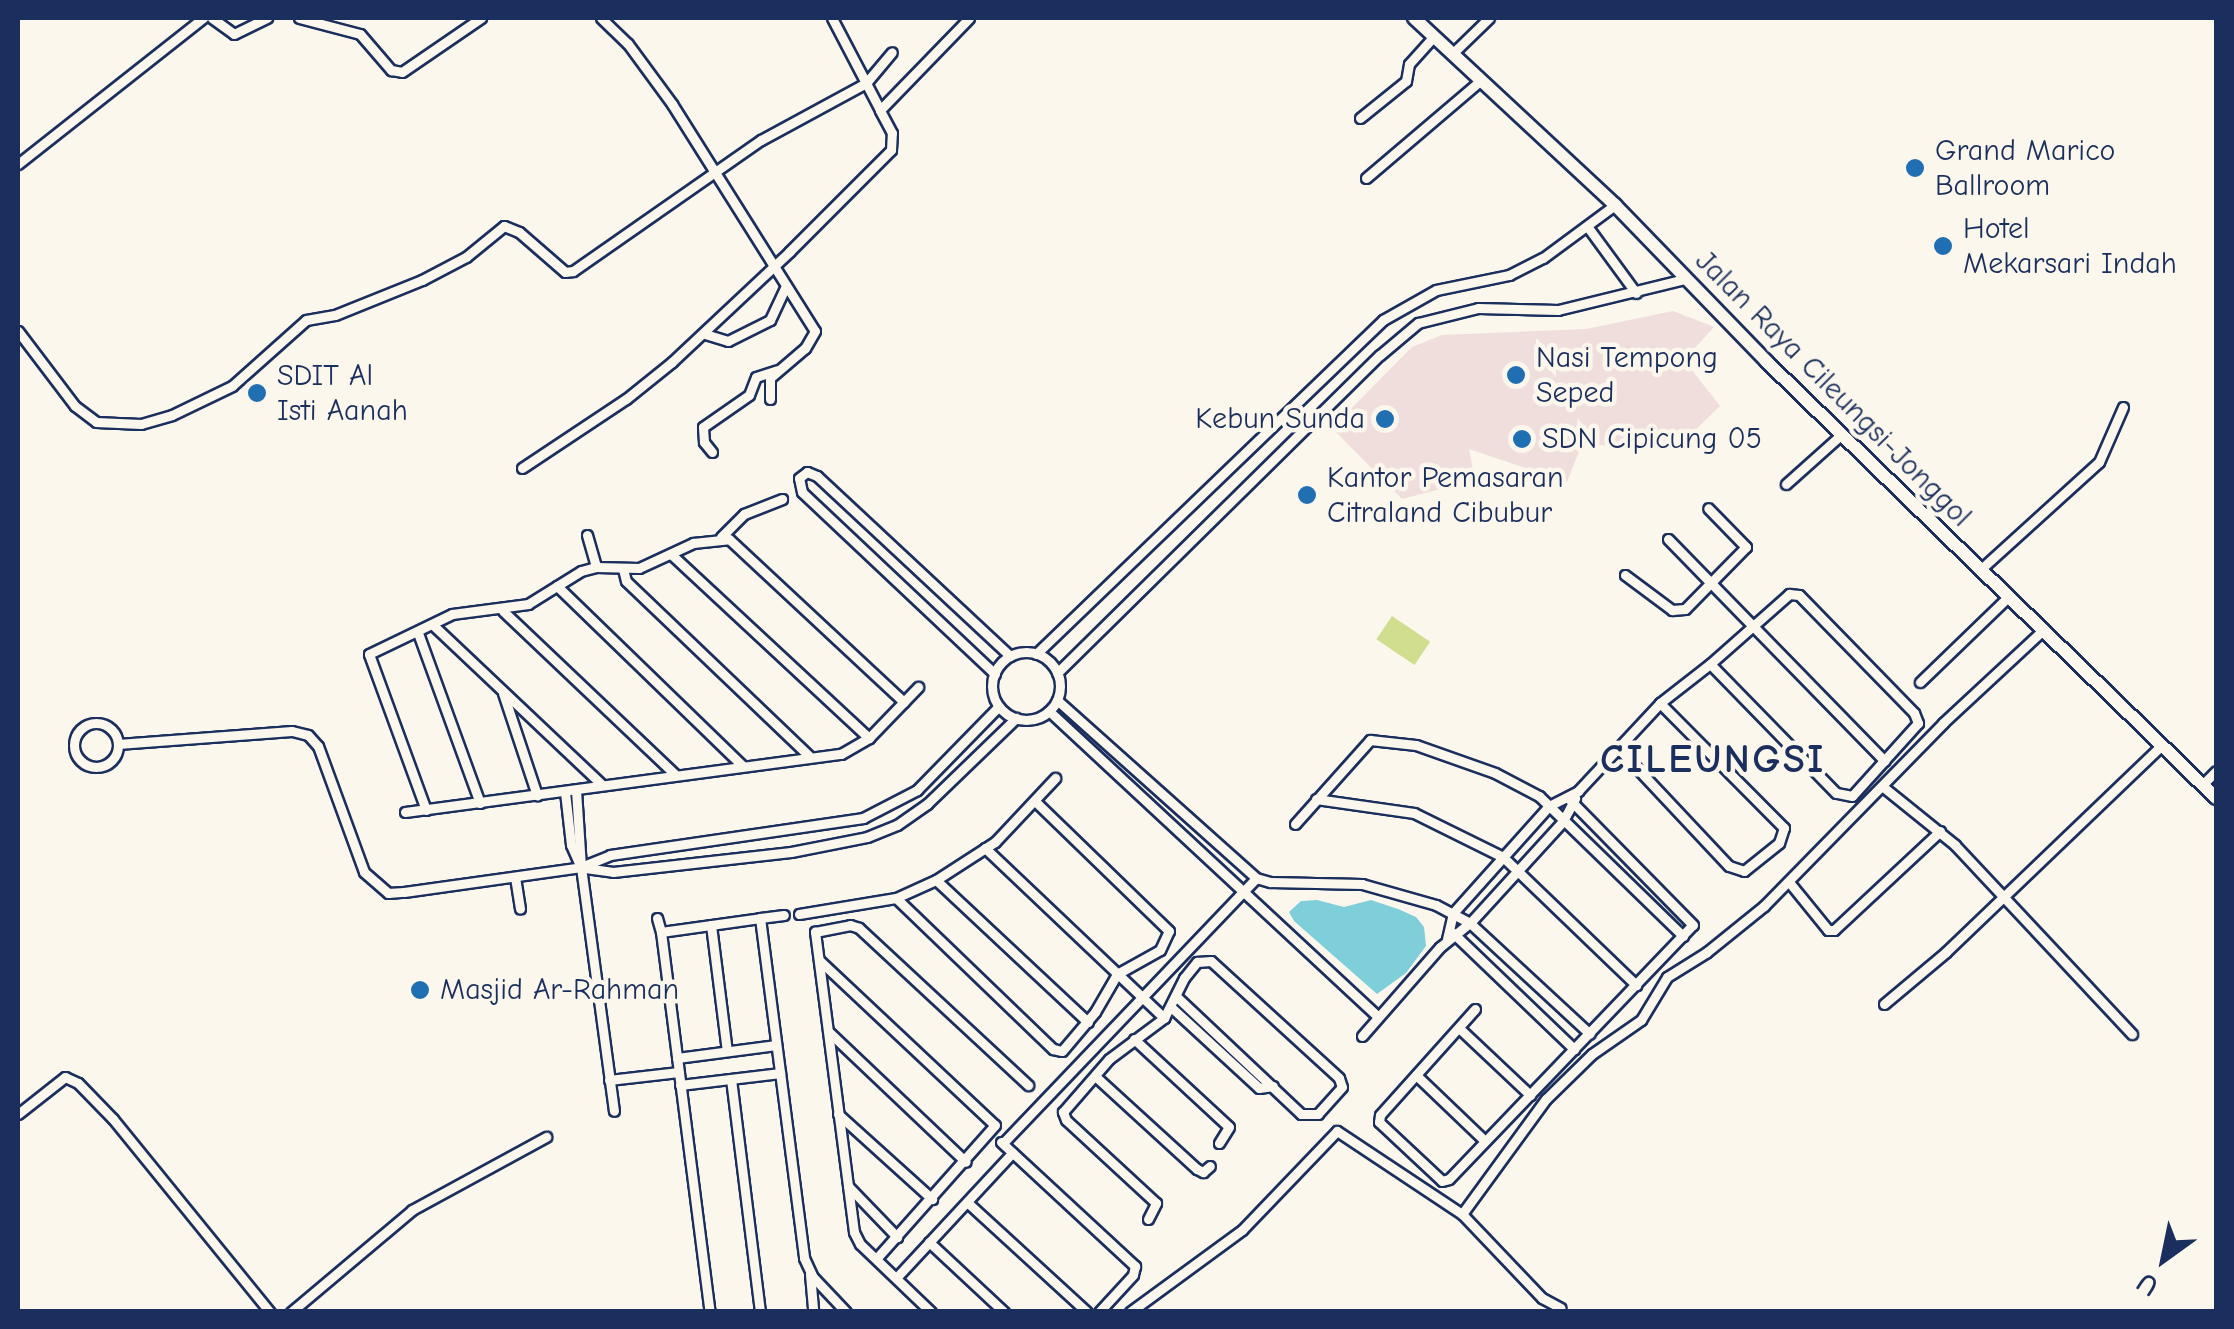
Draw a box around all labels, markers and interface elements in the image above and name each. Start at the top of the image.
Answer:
place label: Grand Marico Ballroom [1935,133,2115,204]
marker: Grand Marico Ballroom [1904,157,1926,179]
place label: Hotel Mekarsari Indah [1963,211,2177,282]
marker: Hotel Mekarsari Indah [1932,235,1954,257]
street label: Jalan Raya Cileungsi-Jonggol [1687,243,1979,535]
place label: Nasi Tempong Seped [1536,340,1718,410]
place label: SDIT Al Isti Aanah [277,358,408,428]
marker: Nasi Tempong Seped [1505,364,1527,386]
marker: SDIT Al Isti Aanah [246,382,268,404]
place label: Kebun Sunda [1195,401,1365,437]
marker: Kebun Sunda [1374,408,1396,430]
place label: SDN Cipicung 05 [1542,421,1762,457]
marker: SDN Cipicung 05 [1511,428,1533,450]
place label: Kantor Pemasaran Citraland Cibubur [1327,460,1564,530]
marker: Kantor Pemasaran Citraland Cibubur [1296,484,1318,506]
district label: CILEUNGSI [1600,735,1826,783]
place label: Masjid Ar-Rahman [440,972,679,1008]
marker: Masjid Ar-Rahman [409,979,431,1001]
north arrow [2114,1209,2214,1309]
text: U [2131,1266,2164,1303]

